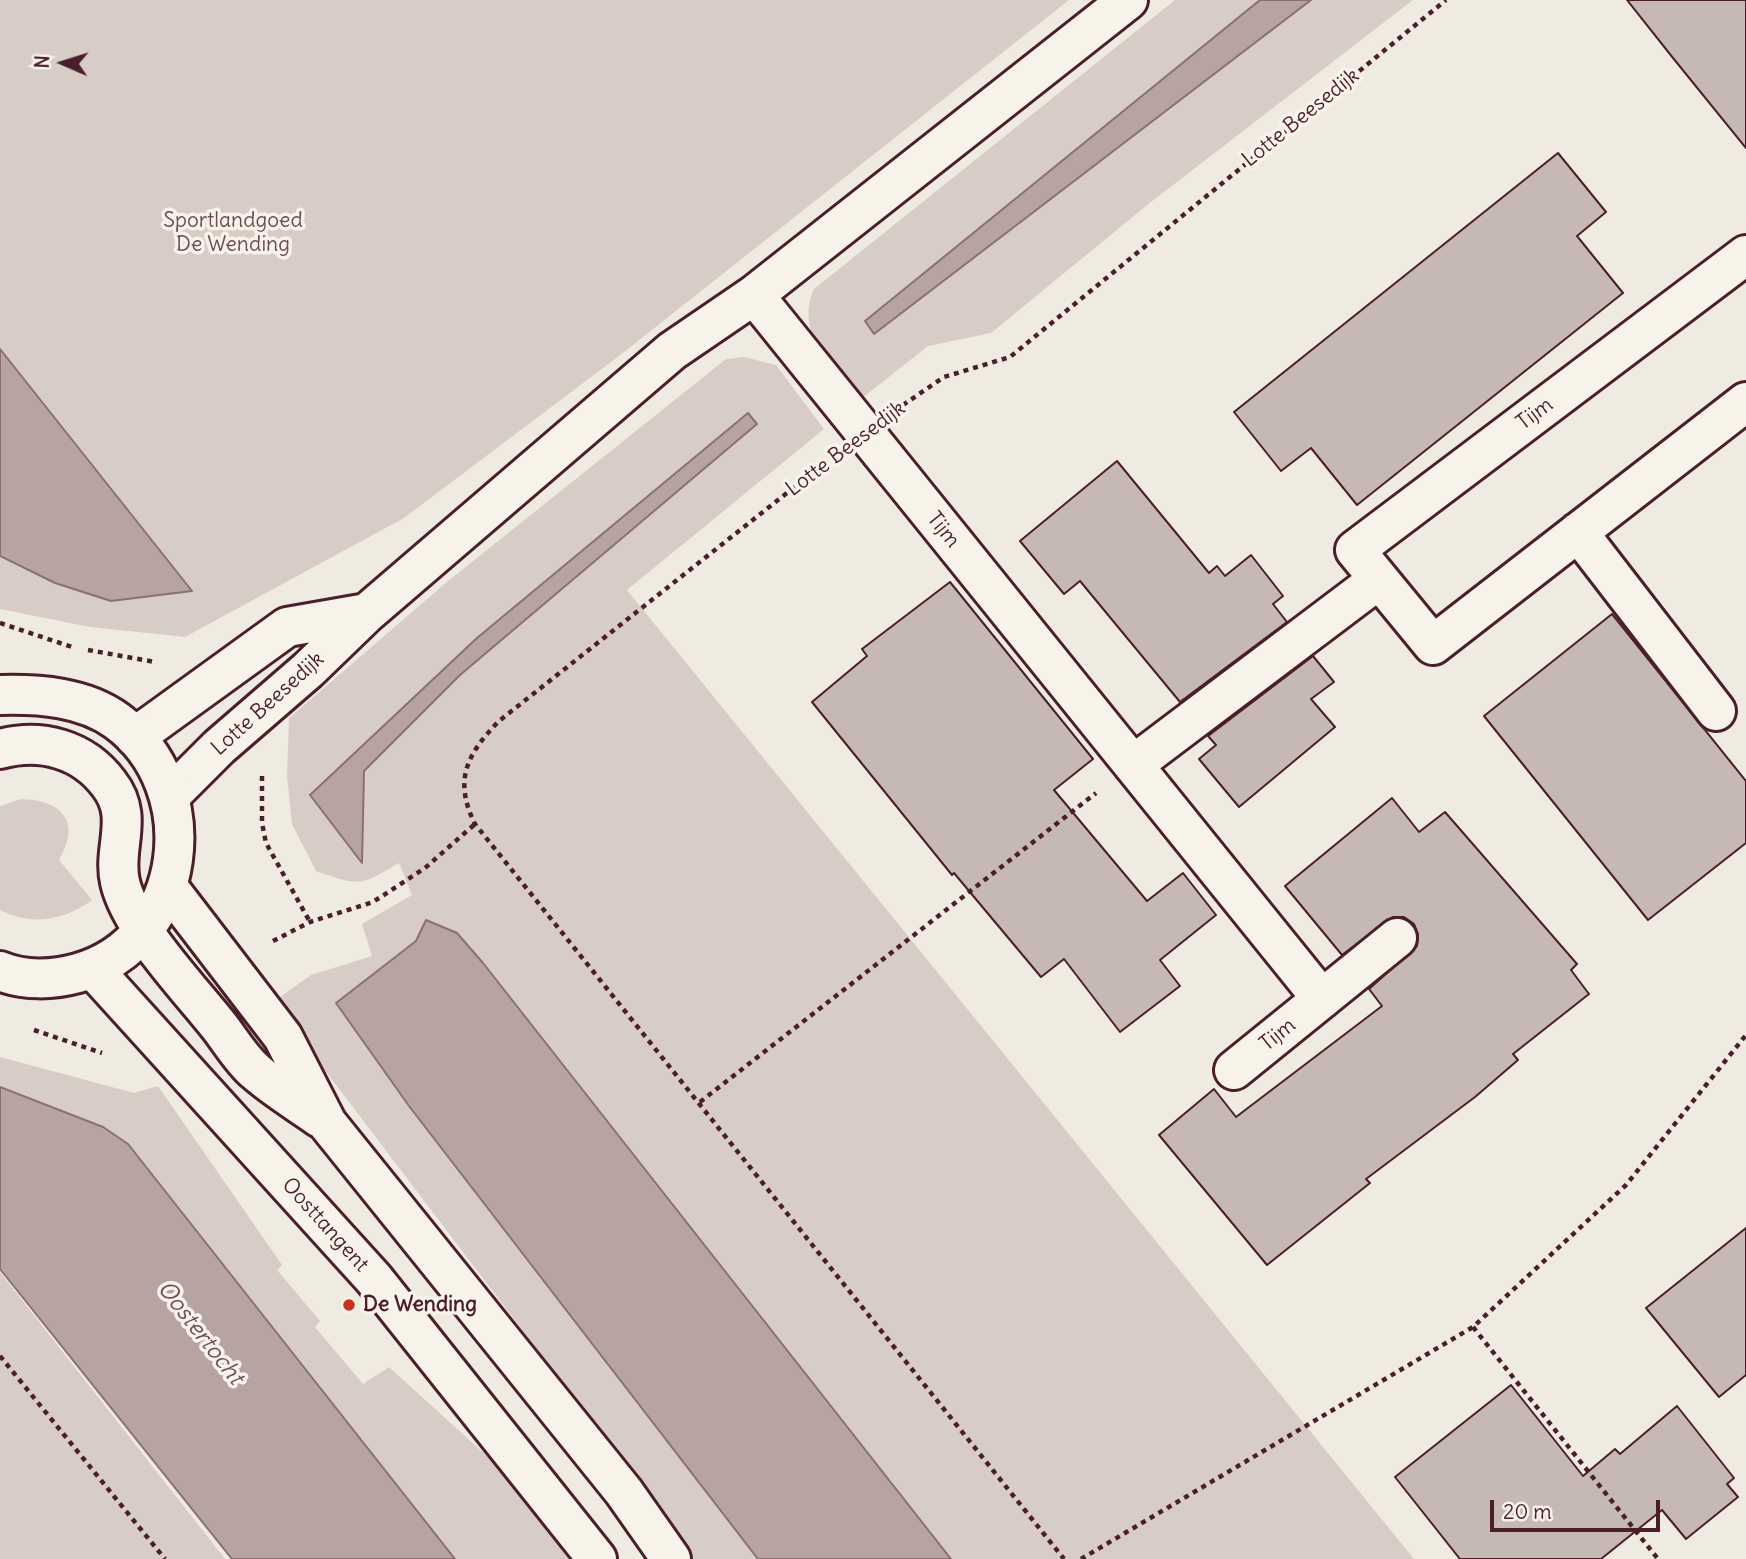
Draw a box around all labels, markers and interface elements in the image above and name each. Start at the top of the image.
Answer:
north arrow [28,28,98,98]
text: N [30,55,54,69]
street label: Lotte Beesedijk [1238,63,1364,173]
park label: Sportlandgoed De Wending [163,208,303,258]
street label: Tijm [1512,392,1558,436]
street label: Lotte Beesedijk [781,396,911,502]
street label: Tijm [921,507,965,553]
street label: Lotte Beesedijk [207,647,329,761]
street label: Tijm [1255,1013,1301,1057]
street label: Oosttangent [276,1173,374,1277]
water label: Oostertocht [151,1276,249,1390]
place label: De Wending [363,1292,477,1318]
marker: De Wending [341,1297,357,1313]
scale bar [1494,1486,1664,1530]
text: 20 m [1503,1498,1552,1525]

